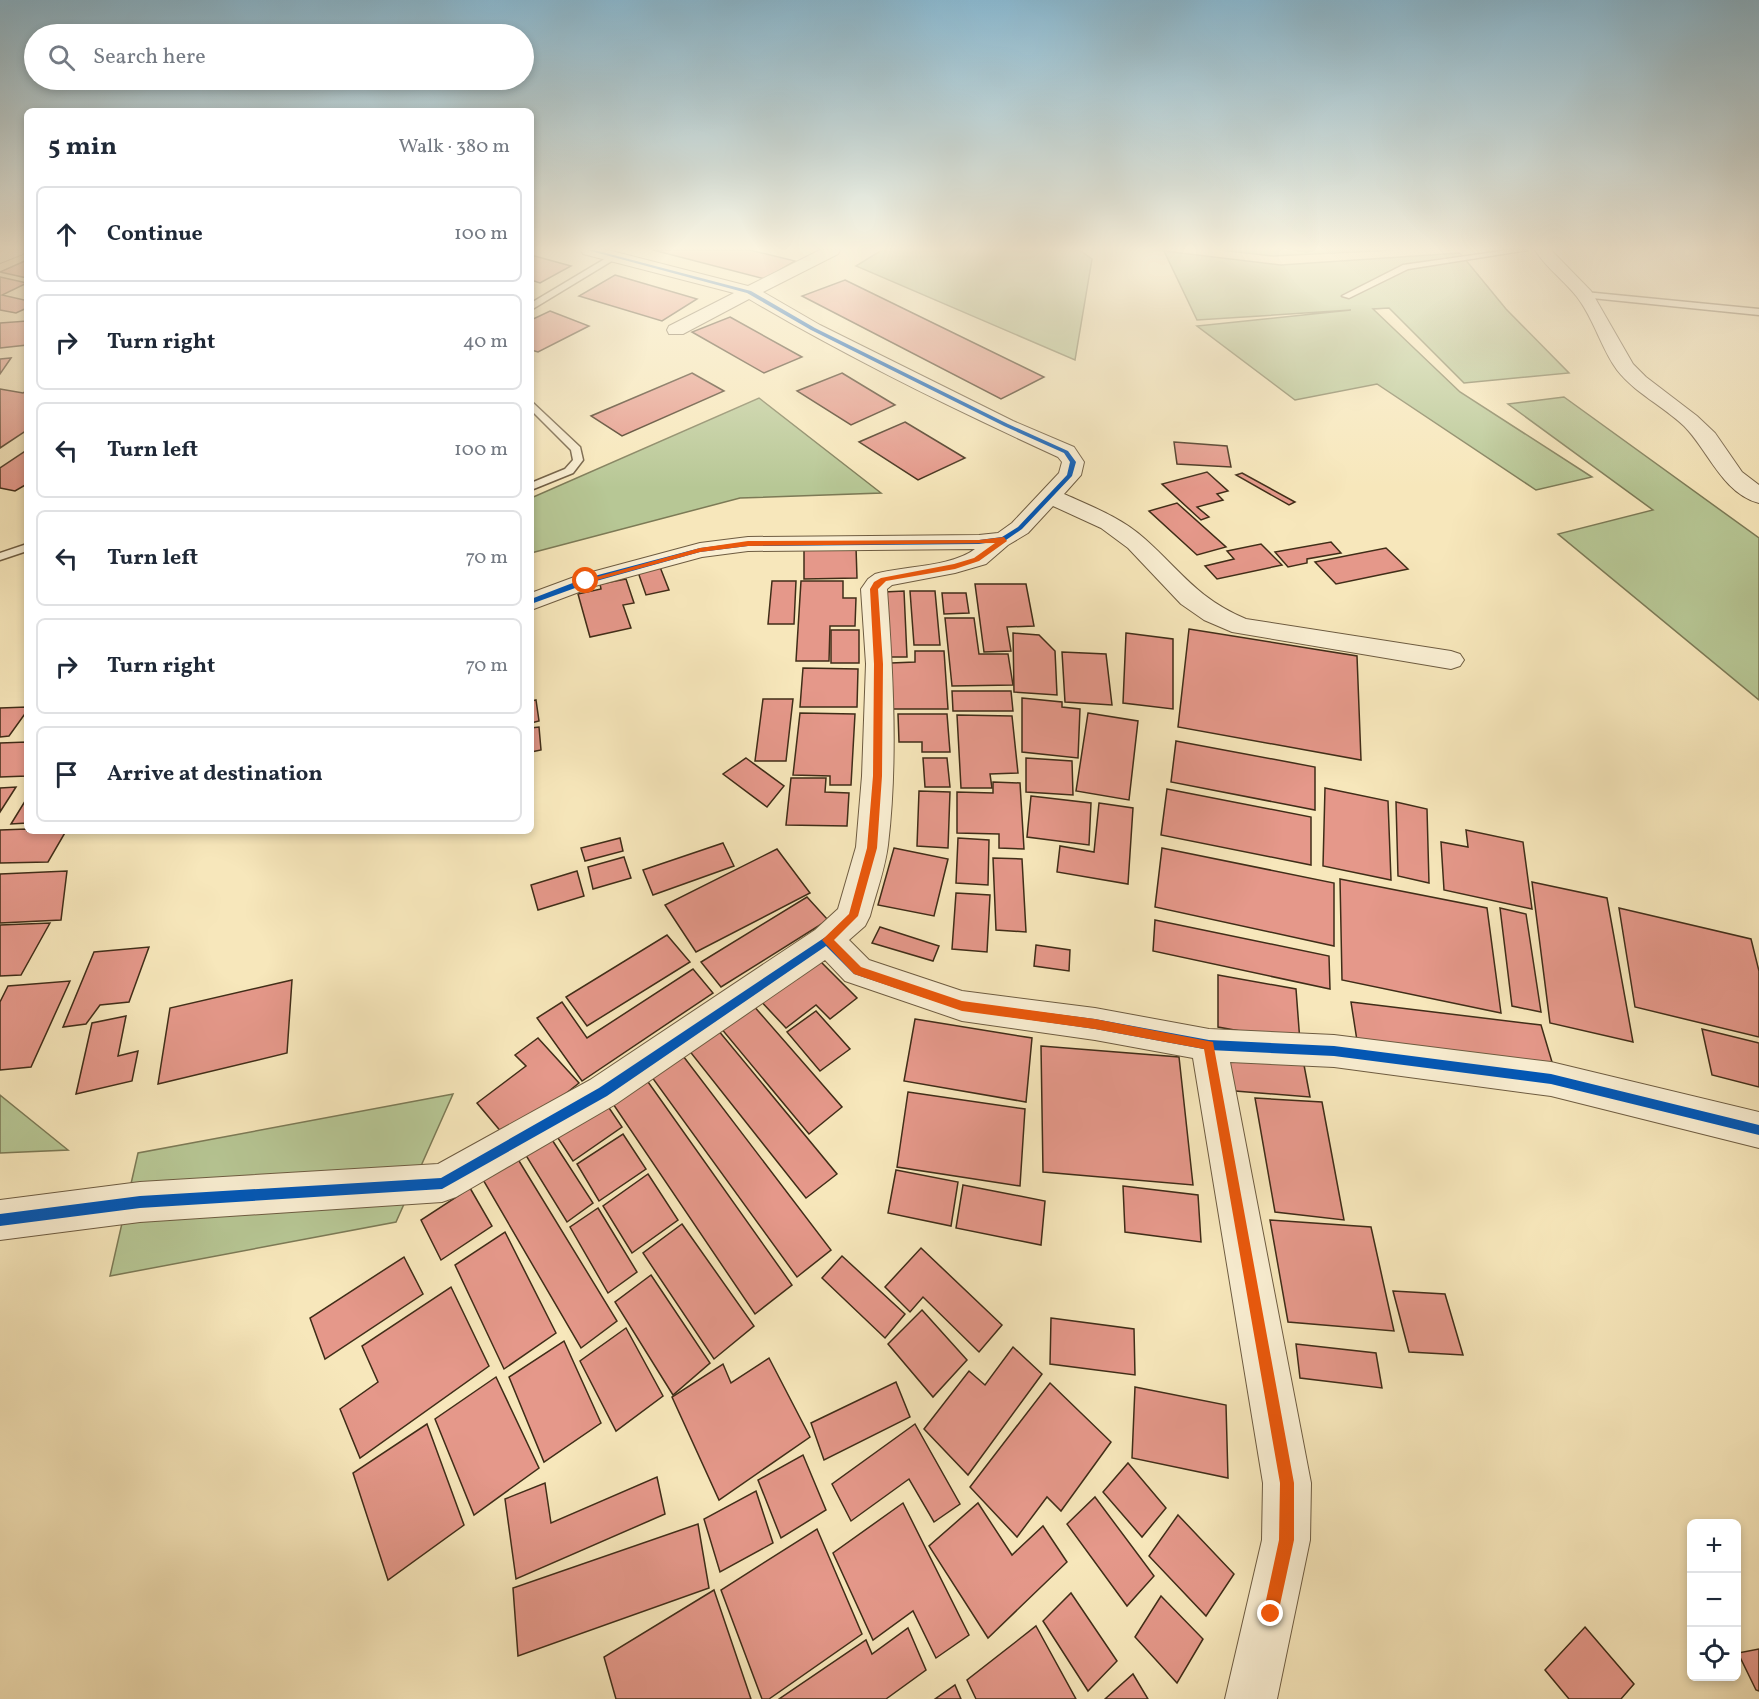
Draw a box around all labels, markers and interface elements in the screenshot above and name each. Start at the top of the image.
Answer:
search box [24,24,534,90]
icon: search [45,41,78,74]
text: Search here [93,42,206,73]
text: 5 min [48,129,117,165]
text: Walk · 380 m [398,133,510,161]
icon: ahead [50,218,83,251]
text: Continue [107,219,203,250]
text: 100 m [454,220,508,248]
icon: right [50,326,83,359]
text: Turn right [107,327,215,358]
text: 40 m [463,328,508,356]
icon: left [50,434,83,467]
text: Turn left [107,435,198,466]
text: 100 m [454,436,508,464]
icon: left [50,542,83,575]
text: Turn left [107,543,198,574]
text: 70 m [465,544,508,572]
route start [572,567,598,593]
icon: right [50,650,83,683]
text: Turn right [107,651,215,682]
text: 70 m [465,652,508,680]
icon: arrive [50,758,83,791]
text: Arrive at destination [107,759,323,790]
map controls [1687,1519,1741,1681]
button: + [1687,1519,1741,1573]
button: − [1687,1573,1741,1627]
route end [1257,1600,1283,1626]
button: locate [1687,1627,1741,1681]

